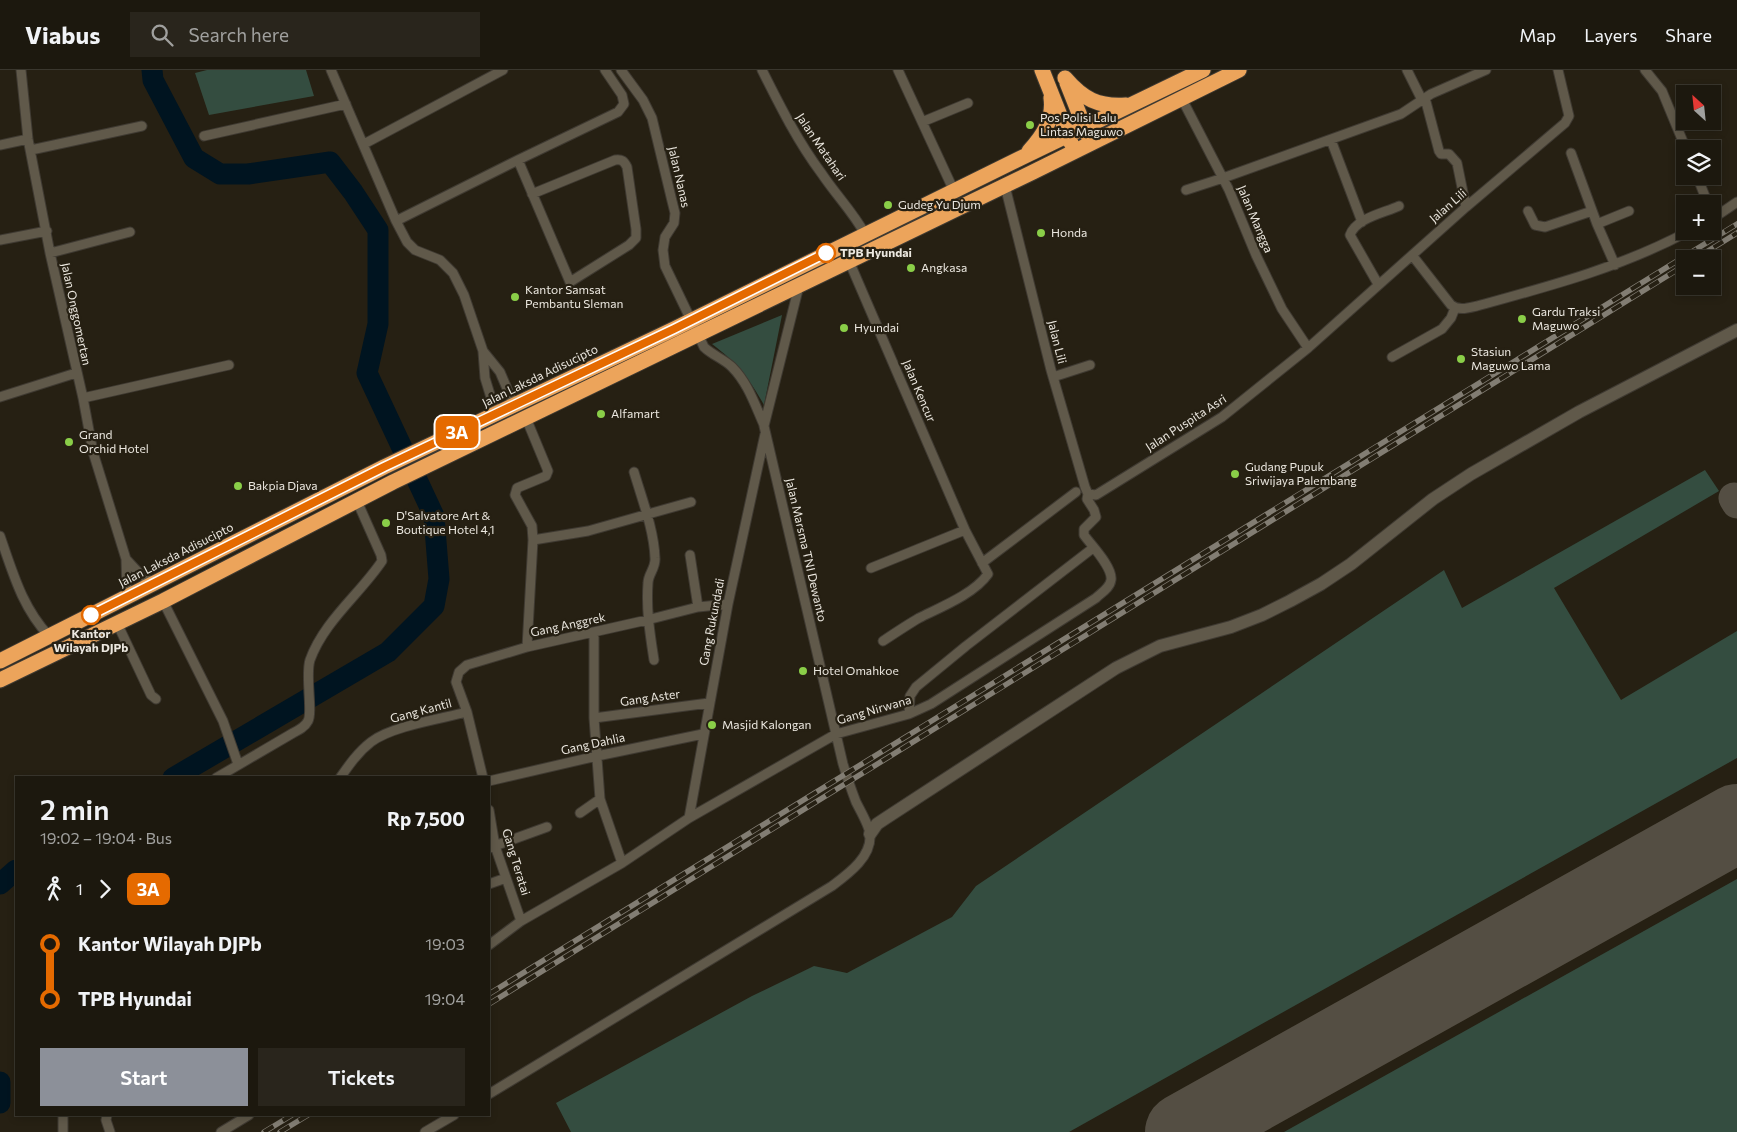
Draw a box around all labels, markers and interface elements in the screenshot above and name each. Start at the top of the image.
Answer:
search box [130,12,480,57]
text: Viabus [25,20,100,49]
icon: search [148,21,176,49]
text: Search here [188,23,289,46]
text: Map [1519,24,1556,46]
text: Layers [1584,24,1637,46]
text: Share [1665,24,1712,46]
north arrow [1676,85,1721,130]
map controls [1676,85,1721,295]
street label: Jalan Matahari [793,110,849,183]
place label: Pos Polisi Lalu Lintas Maguwo [1040,110,1123,138]
marker: Pos Polisi Lalu Lintas Maguwo [1024,119,1036,131]
button: layers [1676,140,1721,185]
street label: Jalan Nanas [665,145,694,209]
street label: Jalan Mangga [1234,183,1276,255]
street label: Jalan Lili [1426,185,1469,226]
button: + [1676,195,1721,240]
place label: Gudeg Yu Djum [898,197,981,211]
marker: Gudeg Yu Djum [882,199,894,211]
place label: Honda [1051,225,1087,239]
marker: Honda [1035,227,1047,239]
marker: TPB Hyundai [816,243,836,263]
place label: TPB Hyundai [840,245,912,259]
button: − [1676,250,1721,295]
place label: Angkasa [921,260,967,274]
street label: Jalan Onggomertan [58,261,95,367]
marker: Angkasa [905,262,917,274]
place label: Kantor Samsat Pembantu Sleman [525,282,623,310]
marker: Kantor Samsat Pembantu Sleman [509,291,521,303]
place label: Gardu Traksi Maguwo [1532,304,1600,332]
marker: Gardu Traksi Maguwo [1516,313,1528,325]
street label: Jalan Lili [1045,319,1070,365]
place label: Hyundai [854,320,899,334]
marker: Hyundai [838,322,850,334]
street label: Jalan Laksda Adisucipto [479,341,600,410]
place label: Stasiun Maguwo Lama [1471,344,1551,372]
marker: Stasiun Maguwo Lama [1455,353,1467,365]
street label: Jalan Kencur [900,357,939,425]
street label: Jalan Puspita Asri [1143,391,1229,454]
place label: Alfamart [611,406,660,420]
marker: Alfamart [595,408,607,420]
line badge: 3A [434,416,480,448]
text: 3A [446,421,468,443]
place label: Grand Orchid Hotel [79,427,149,455]
marker: Grand Orchid Hotel [63,436,75,448]
place label: Gudang Pupuk Sriwijaya Palembang [1245,459,1357,487]
marker: Gudang Pupuk Sriwijaya Palembang [1229,468,1241,480]
street label: Jalan Marsma TNI Dewanto [783,477,830,623]
place label: Bakpia Djava [248,478,318,492]
marker: Bakpia Djava [232,480,244,492]
place label: D'Salvatore Art & Boutique Hotel 4,1 [396,508,495,536]
marker: D'Salvatore Art & Boutique Hotel 4,1 [380,517,392,529]
street label: Jalan Laksda Adisucipto [116,519,236,590]
street label: Gang Rukundadi [696,577,726,667]
marker: Kantor Wilayah DJPb [81,605,101,625]
street label: Gang Anggrek [529,609,607,639]
place label: Kantor Wilayah DJPb [54,626,128,655]
place label: Hotel Omahkoe [813,663,899,677]
marker: Hotel Omahkoe [797,665,809,677]
street label: Gang Aster [619,686,681,708]
street label: Gang Nirwana [835,692,912,726]
street label: Gang Kantil [388,695,453,725]
place label: Masjid Kalongan [722,717,811,731]
marker: Masjid Kalongan [706,719,718,731]
street label: Gang Dahlia [559,729,626,757]
text: 2 min [40,792,109,826]
text: Rp 7,500 [387,807,465,830]
street label: Gang Teratai [500,827,534,897]
text: 19:02 – 19:04 · Bus [40,828,172,847]
icon: walk [40,875,68,903]
icon: forward [91,875,119,903]
text: 3A [137,878,160,900]
text: 1 [76,879,83,898]
text: Kantor Wilayah DJPb [78,932,262,955]
text: 19:03 [425,934,465,953]
text: TPB Hyundai [78,987,192,1010]
text: 19:04 [425,989,465,1008]
button: Start [40,1048,248,1106]
button: Tickets [258,1048,465,1106]

